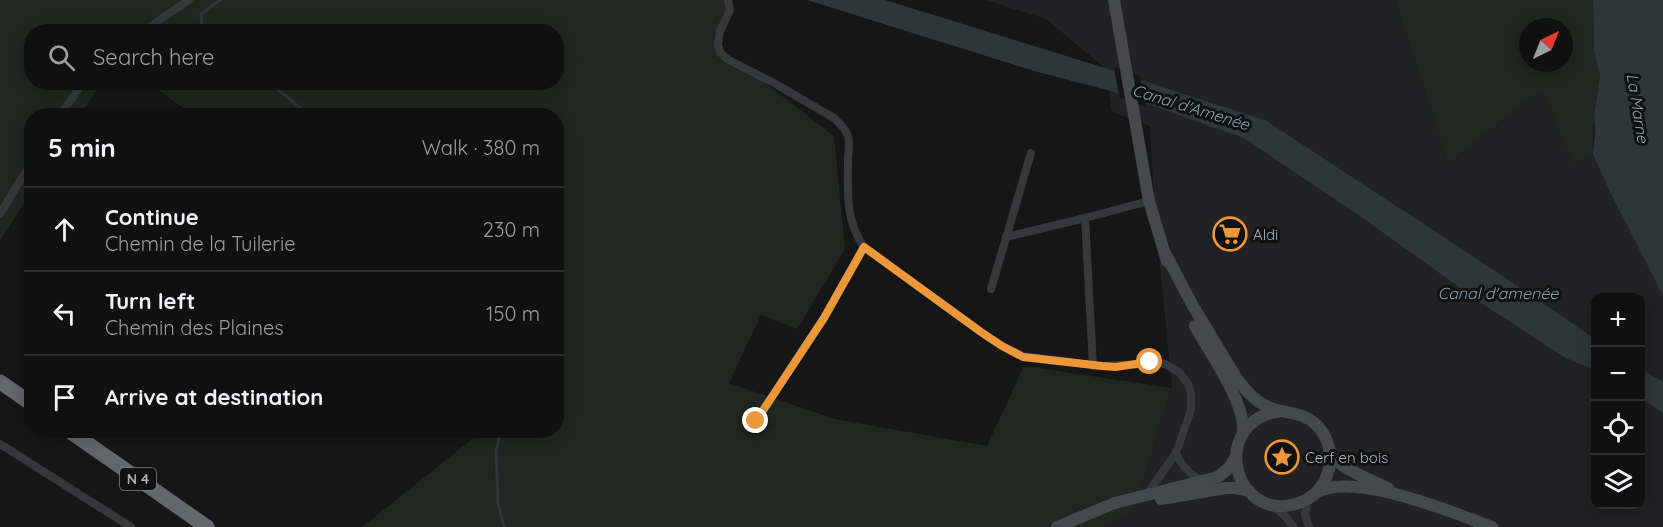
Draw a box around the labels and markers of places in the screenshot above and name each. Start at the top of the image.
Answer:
supermarket icon: Aldi [1212,216,1248,252]
place label: Aldi [1253,225,1278,244]
place icon: Cerf en bois [1264,439,1300,475]
place label: Cerf en bois [1305,448,1388,467]

